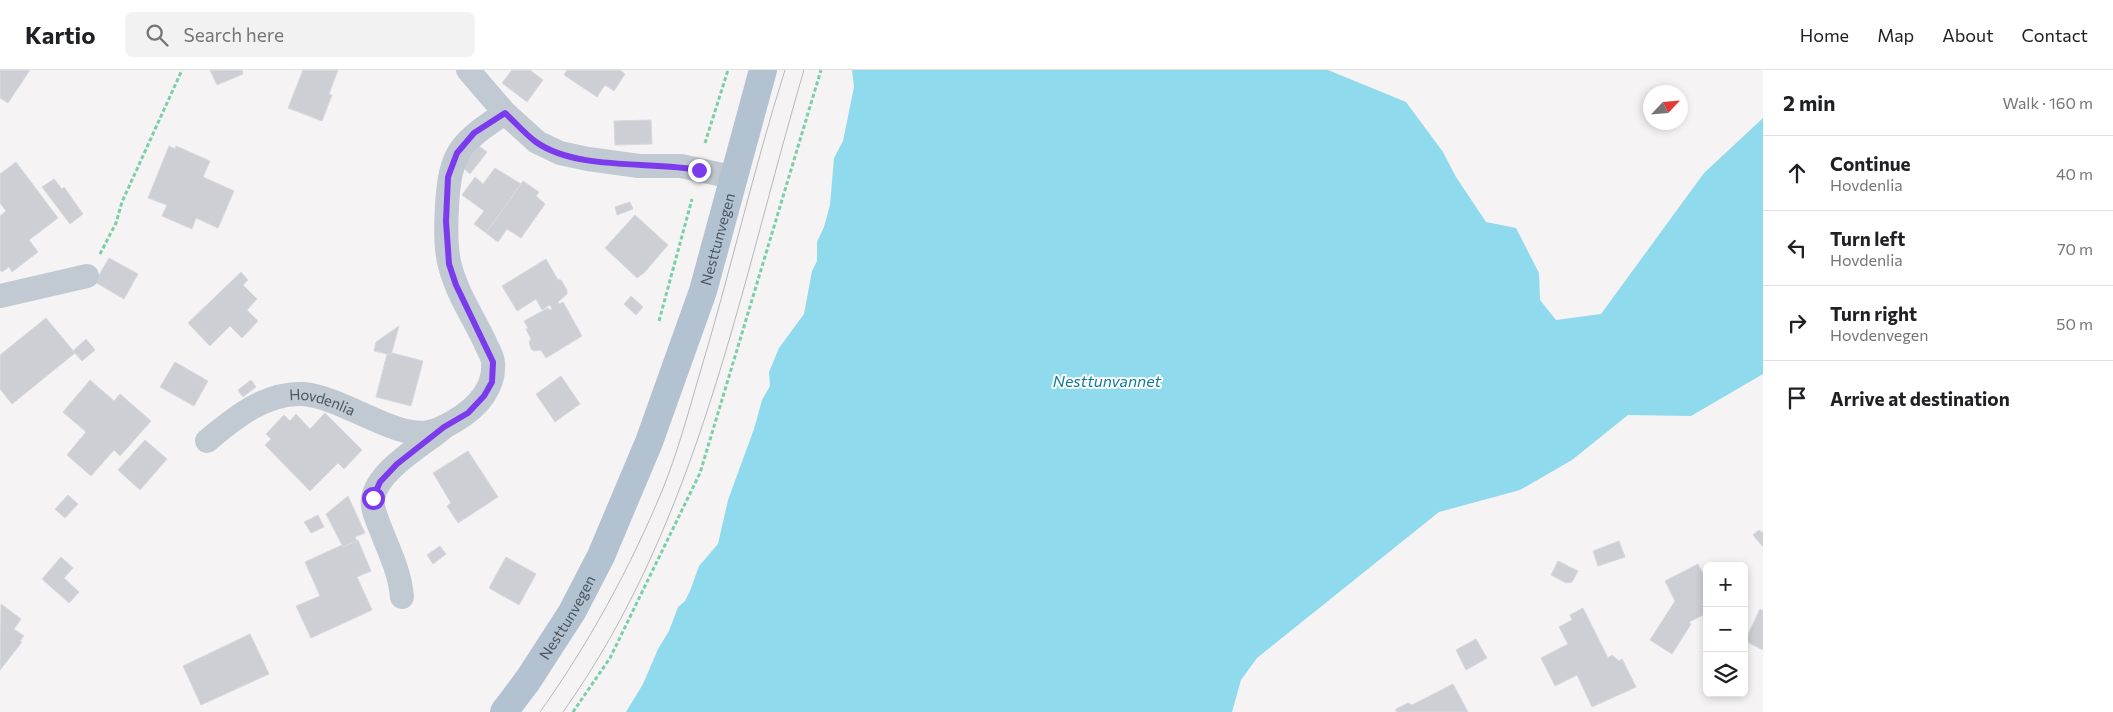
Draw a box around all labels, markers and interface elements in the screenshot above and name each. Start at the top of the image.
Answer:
search box [125,12,475,57]
text: Kartio [25,20,95,49]
icon: search [143,21,171,49]
text: Search here [183,23,284,46]
text: Home [1800,24,1849,46]
text: Map [1877,24,1914,46]
text: About [1942,24,1994,46]
text: Contact [2022,24,2088,46]
north arrow [1643,85,1688,130]
text: 2 min [1783,90,1835,115]
text: Walk · 160 m [2003,93,2093,112]
text: Continue [1830,152,1910,175]
route end [688,159,711,182]
icon: ahead [1783,159,1811,187]
text: 40 m [2056,164,2093,183]
text: Hovdenlia [1830,175,1903,194]
street label: Nesttunvegen [696,191,738,287]
text: Turn left [1830,227,1905,250]
icon: left [1783,234,1811,262]
text: 70 m [2057,239,2093,258]
text: Hovdenlia [1830,250,1903,269]
text: Turn right [1830,302,1917,325]
icon: right [1783,309,1811,337]
text: 50 m [2056,314,2093,333]
text: Hovdenvegen [1830,325,1928,344]
water label: Nesttunvannet [1053,371,1162,390]
icon: arrive [1783,384,1811,412]
street label: Hovdenlia [289,385,358,419]
text: Arrive at destination [1830,387,2010,410]
route start [362,487,385,510]
map controls [1703,562,1748,697]
button: + [1703,562,1748,607]
street label: Nesttunvegen [535,572,599,663]
button: − [1703,607,1748,652]
button: layers [1703,652,1748,697]

